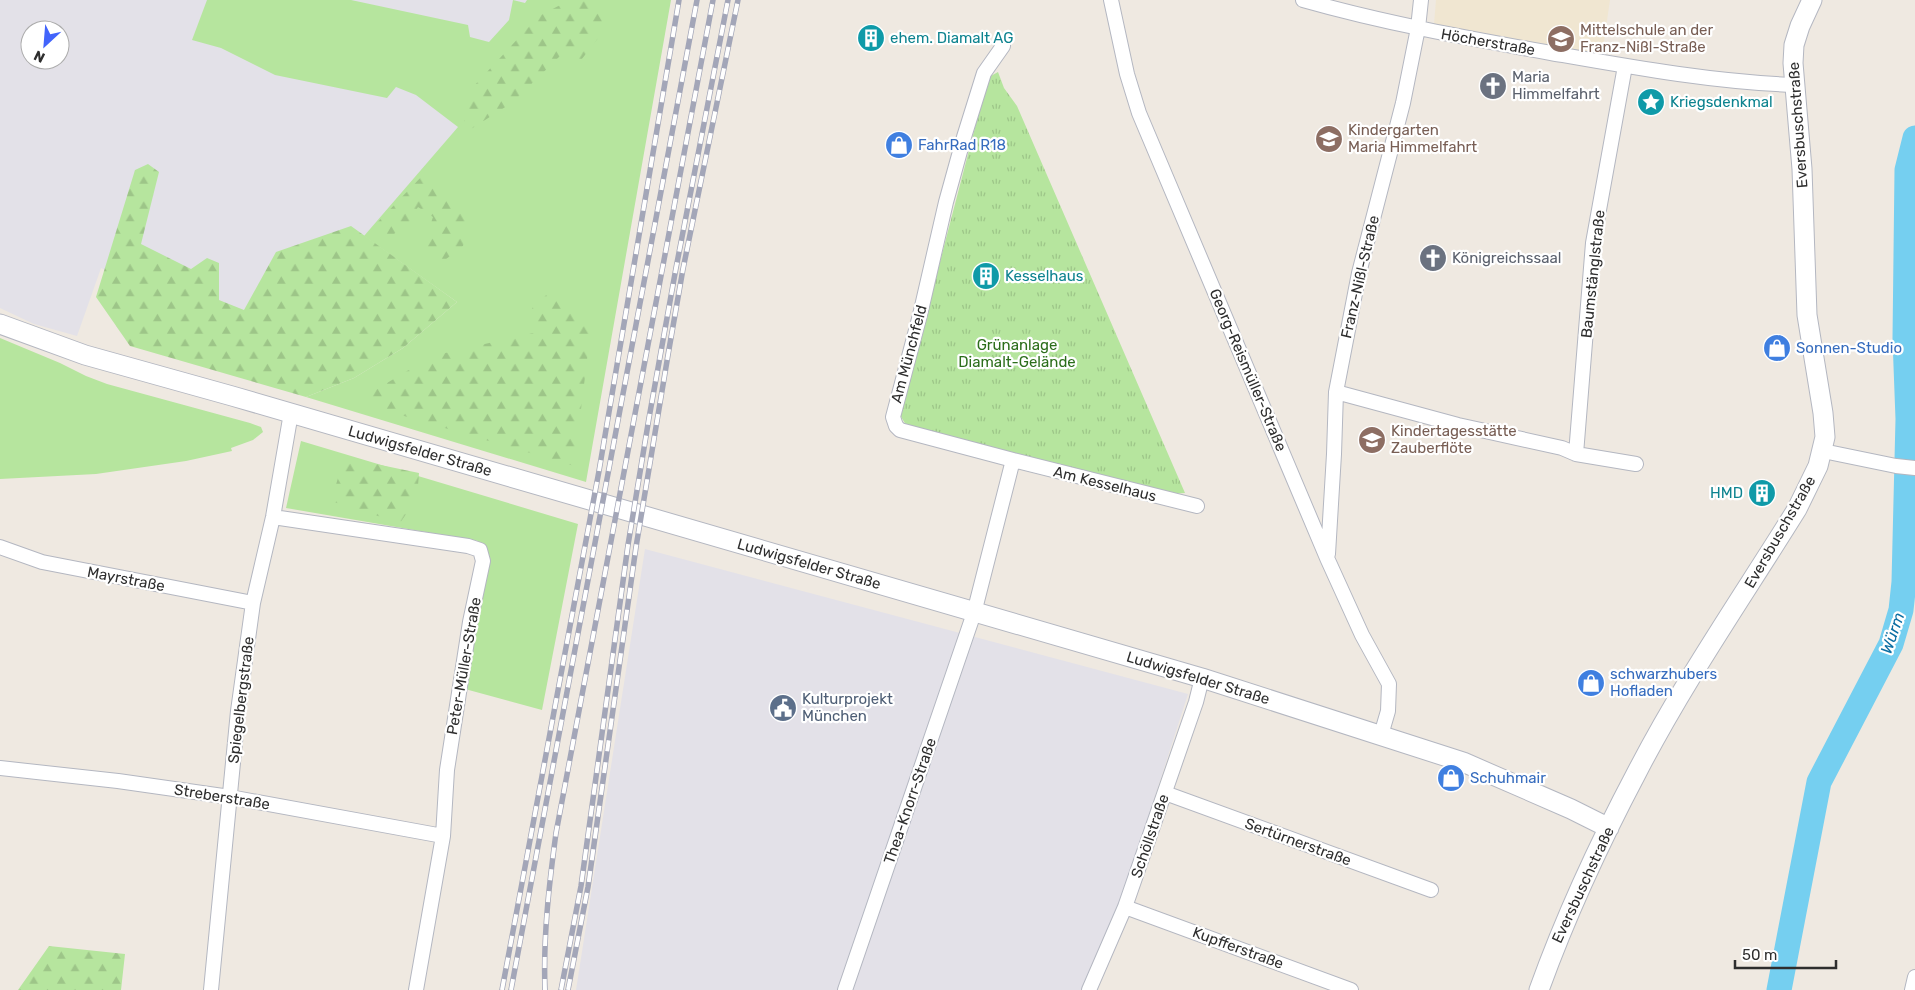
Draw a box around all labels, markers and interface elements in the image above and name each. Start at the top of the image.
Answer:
north arrow [20,20,70,70]
place label: Mittelschule an der Franz-Nißl-Straße [1580,21,1714,56]
building icon: ehem. Diamalt AG [856,23,886,53]
school or university icon: Mittelschule an der Franz-Nißl-Straße [1546,24,1576,54]
street label: Höcherstraße [1439,25,1537,59]
place label: ehem. Diamalt AG [890,29,1013,47]
text: N [31,46,48,66]
street label: Eversbuschstraße [1785,61,1811,189]
place label: Maria Himmelfahrt [1512,68,1600,103]
church icon: Maria Himmelfahrt [1478,71,1508,101]
place icon: Kriegsdenkmal [1636,87,1666,117]
place label: Kriegsdenkmal [1670,93,1773,111]
place label: Kindergarten Maria Himmelfahrt [1348,121,1477,156]
school or university icon: Kindergarten Maria Himmelfahrt [1314,124,1344,154]
shop icon: FahrRad R18 [884,130,914,160]
place label: FahrRad R18 [918,136,1006,154]
street label: Baumstänglstraße [1577,209,1609,339]
street label: Franz-Nißl-Straße [1337,214,1383,340]
church icon: Königreichssaal [1418,243,1448,273]
place label: Königreichssaal [1452,249,1561,267]
building icon: Kesselhaus [971,261,1001,291]
place label: Kesselhaus [1005,267,1084,285]
street label: Georg-Reismüller-Straße [1206,286,1290,454]
street label: Am Münchfeld [887,303,931,405]
shop icon: Sonnen-Studio [1762,333,1792,363]
park label: Grünanlage Diamalt-Gelände [958,336,1076,371]
place label: Sonnen-Studio [1796,339,1902,357]
street label: Ludwigsfelder Straße [346,422,494,480]
place label: Kindertagesstätte Zauberflöte [1391,422,1517,457]
school or university icon: Kindertagesstätte Zauberflöte [1357,425,1387,455]
street label: Am Kesselhaus [1052,463,1159,506]
street label: Eversbuschstraße [1741,473,1819,591]
building icon: HMD [1747,478,1777,508]
place label: HMD [1710,484,1743,502]
street label: Ludwigsfelder Straße [735,535,883,593]
street label: Mayrstraße [86,563,166,595]
street label: Peter-Müller-Straße [443,596,485,736]
water label: Würm [1877,610,1908,656]
street label: Spiegelbergstraße [224,636,258,764]
street label: Ludwigsfelder Straße [1124,648,1272,708]
place label: schwarzhubers Hofladen [1610,665,1718,700]
shop icon: schwarzhubers Hofladen [1576,668,1606,698]
place label: Kulturprojekt München [802,690,893,725]
public building icon: Kulturprojekt München [768,693,798,723]
street label: Thea-Knorr-Straße [880,736,940,866]
shop icon: Schuhmair [1436,763,1466,793]
place label: Schuhmair [1470,769,1546,787]
street label: Streberstraße [173,781,271,813]
street label: Schöllstraße [1127,792,1173,880]
street label: Sertürnerstraße [1242,814,1354,870]
street label: Eversbuschstraße [1548,824,1618,946]
street label: Kupfferstraße [1190,923,1286,973]
scale bar [1735,938,1836,970]
text: 50 m [1742,946,1777,964]

